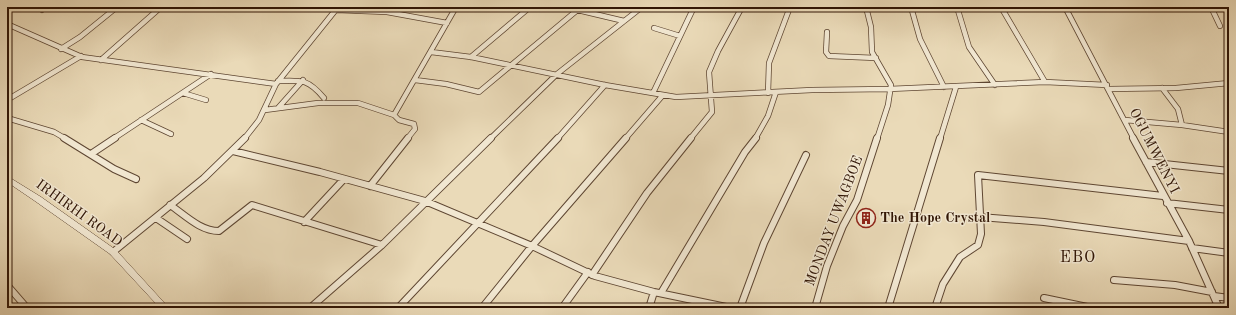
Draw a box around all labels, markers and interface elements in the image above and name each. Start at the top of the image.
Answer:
street label: OGUMWENYI [1127,106,1181,196]
street label: MONDAY UWAGBOE [803,154,865,288]
street label: IRHIRHI ROAD [33,177,125,249]
building icon: The Hope Crystal [855,207,877,229]
place label: The Hope Crystal [880,211,990,225]
district label: EBO [1060,250,1096,266]

